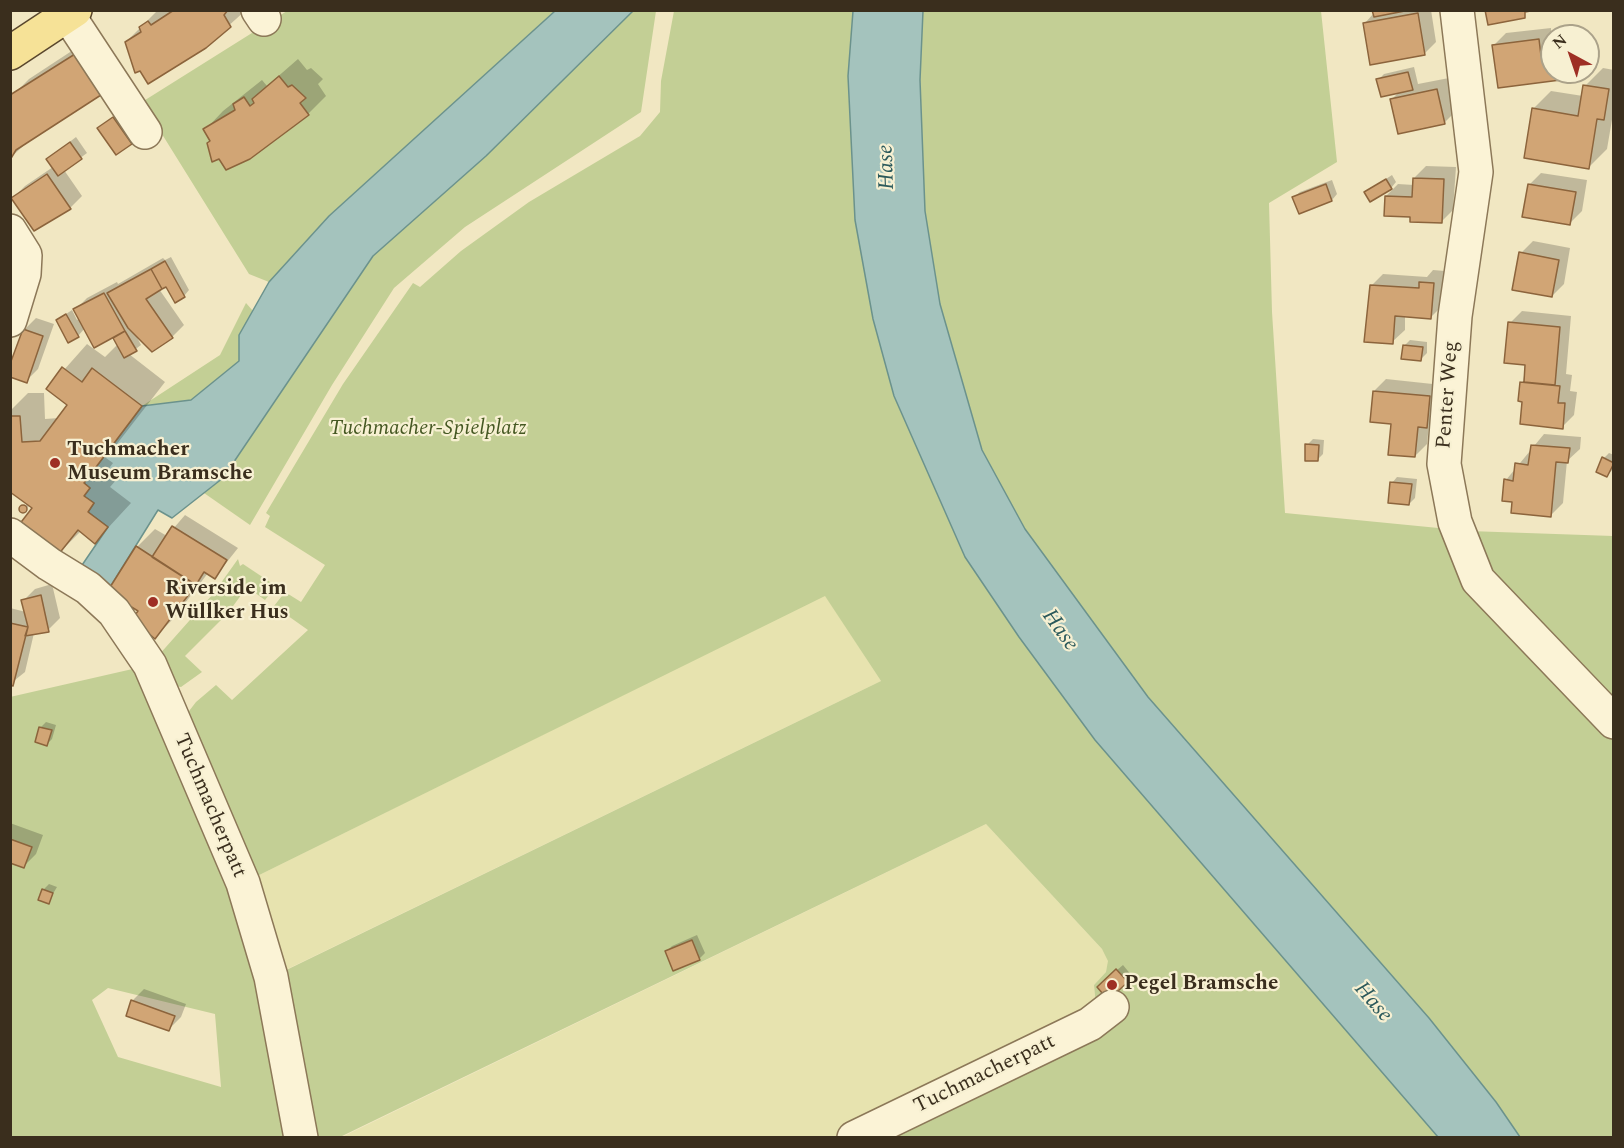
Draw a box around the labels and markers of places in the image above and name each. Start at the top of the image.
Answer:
place label: Tuchmacher Museum Bramsche [67,438,253,488]
marker: Tuchmacher Museum Bramsche [48,456,62,470]
place label: Riverside im Wüllker Hus [165,577,289,627]
marker: Riverside im Wüllker Hus [146,595,160,609]
place label: Pegel Bramsche [1124,972,1278,998]
marker: Pegel Bramsche [1105,978,1119,992]

